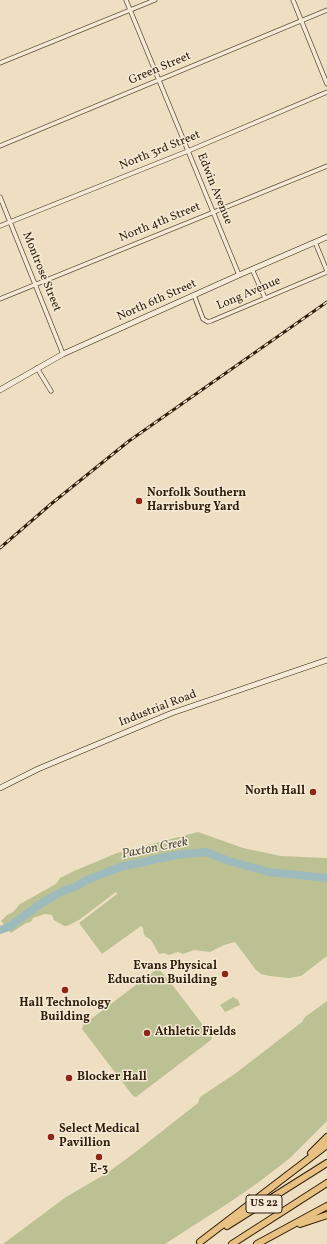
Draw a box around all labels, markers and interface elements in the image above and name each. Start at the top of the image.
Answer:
street label: Green Street [127,49,193,89]
street label: North 3rd Street [117,128,203,174]
street label: Edwin Avenue [193,151,235,227]
street label: North 4th Street [117,200,203,246]
street label: Montrose Street [18,230,64,314]
street label: Long Avenue [215,274,283,314]
street label: North 6th Street [115,277,199,325]
place label: Norfolk Southern Harrisburg Yard [147,487,246,515]
marker: Norfolk Southern Harrisburg Yard [134,496,144,506]
street label: Industrial Road [117,688,199,730]
place label: North Hall [245,785,305,799]
marker: North Hall [308,787,318,797]
water label: Paxton Creek [121,835,189,863]
place label: Evans Physical Education Building [107,960,217,988]
marker: Evans Physical Education Building [220,969,230,979]
marker: Hall Technology Building [60,985,70,995]
place label: Hall Technology Building [19,997,111,1025]
place label: Athletic Fields [155,1026,236,1040]
marker: Athletic Fields [142,1028,152,1038]
place label: Blocker Hall [77,1071,147,1085]
marker: Blocker Hall [64,1073,74,1083]
place label: Select Medical Pavillion [59,1123,140,1151]
marker: Select Medical Pavillion [46,1132,56,1142]
marker: E-3 [94,1152,104,1162]
place label: E-3 [90,1163,108,1177]
road number: US 22 [246,1195,282,1213]

